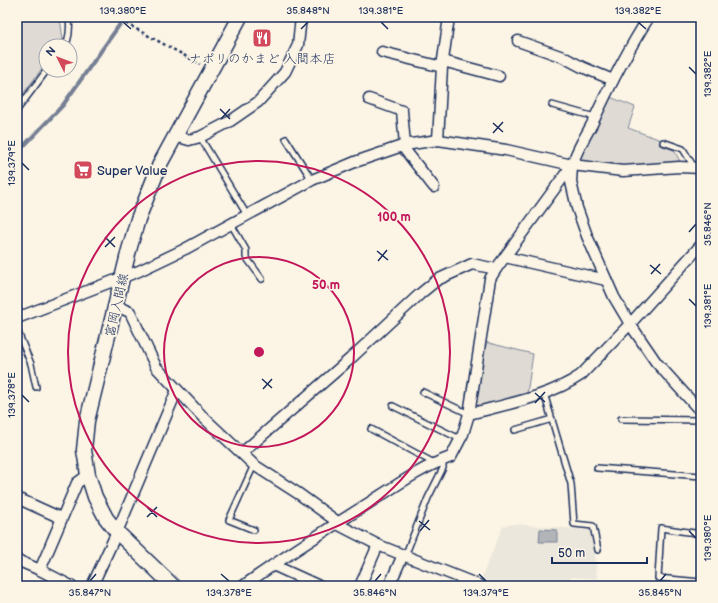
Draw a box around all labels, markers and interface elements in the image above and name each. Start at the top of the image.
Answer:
text: 139.380°E [100,5,147,17]
text: 35.848°N [286,5,330,17]
text: 139.381°E [359,5,404,17]
text: 139.382°E [615,5,662,17]
restaurant icon: ナポリのかまど 入間本店 [251,27,273,49]
north arrow [38,38,78,78]
text: N [43,44,59,59]
text: 139.382°E [702,50,714,97]
place label: ナポリのかまど 入間本店 [189,51,335,67]
text: 139.379°E [6,140,18,186]
supermarket icon: Super Value [72,159,94,181]
place label: Super Value [97,163,168,179]
text: 35.846°N [702,202,714,246]
text: 100 m [377,210,411,225]
street label: 富岡入間線 [102,271,132,339]
text: 50 m [312,278,340,293]
text: 139.381°E [702,283,714,328]
centre of rings [252,345,266,359]
text: 139.378°E [6,372,18,418]
text: 139.380°E [702,514,714,561]
scale bar [552,539,647,565]
text: 50 m [558,546,585,561]
text: 35.847°N [69,587,111,599]
text: 139.378°E [206,587,252,599]
text: 35.846°N [353,587,397,599]
text: 139.379°E [463,587,509,599]
text: 35.845°N [638,587,682,599]

